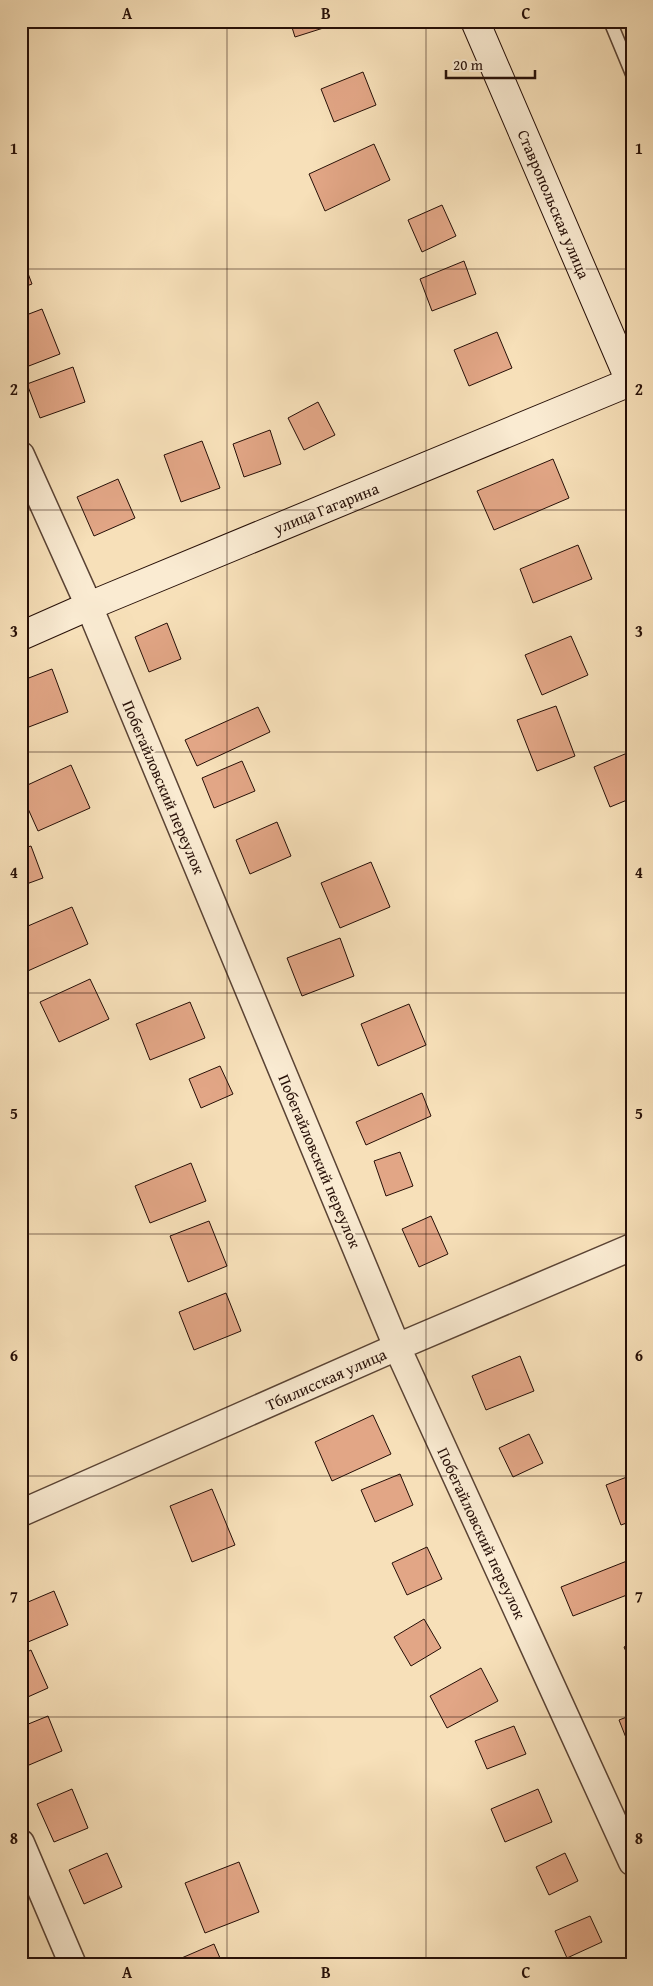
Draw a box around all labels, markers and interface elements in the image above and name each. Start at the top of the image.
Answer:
text: A [122,1,133,25]
text: B [321,1,331,25]
text: C [521,1,531,25]
scale bar [446,48,534,80]
text: 20 m [453,54,484,75]
street label: Ставропольская улица [512,126,596,283]
text: 1 [10,136,18,160]
text: 1 [635,136,643,160]
text: 2 [10,377,18,401]
text: 2 [635,377,643,401]
street label: улица Гагарина [269,476,383,540]
text: 3 [10,619,18,643]
text: 3 [635,619,643,643]
street label: Побегайловский переулок [116,696,212,878]
text: 4 [10,860,18,884]
text: 4 [635,860,643,884]
street label: Побегайловский переулок [272,1070,368,1252]
text: 5 [10,1101,18,1125]
text: 5 [635,1101,643,1125]
street label: Тбилисская улица [262,1341,391,1416]
text: 6 [10,1343,18,1367]
text: 6 [635,1343,643,1367]
street label: Побегайловский переулок [432,1443,533,1623]
text: 7 [10,1584,18,1608]
text: 7 [635,1584,643,1608]
text: 8 [10,1826,18,1850]
text: 8 [635,1826,643,1850]
text: A [122,1960,133,1984]
text: B [321,1960,331,1984]
text: C [521,1960,531,1984]

